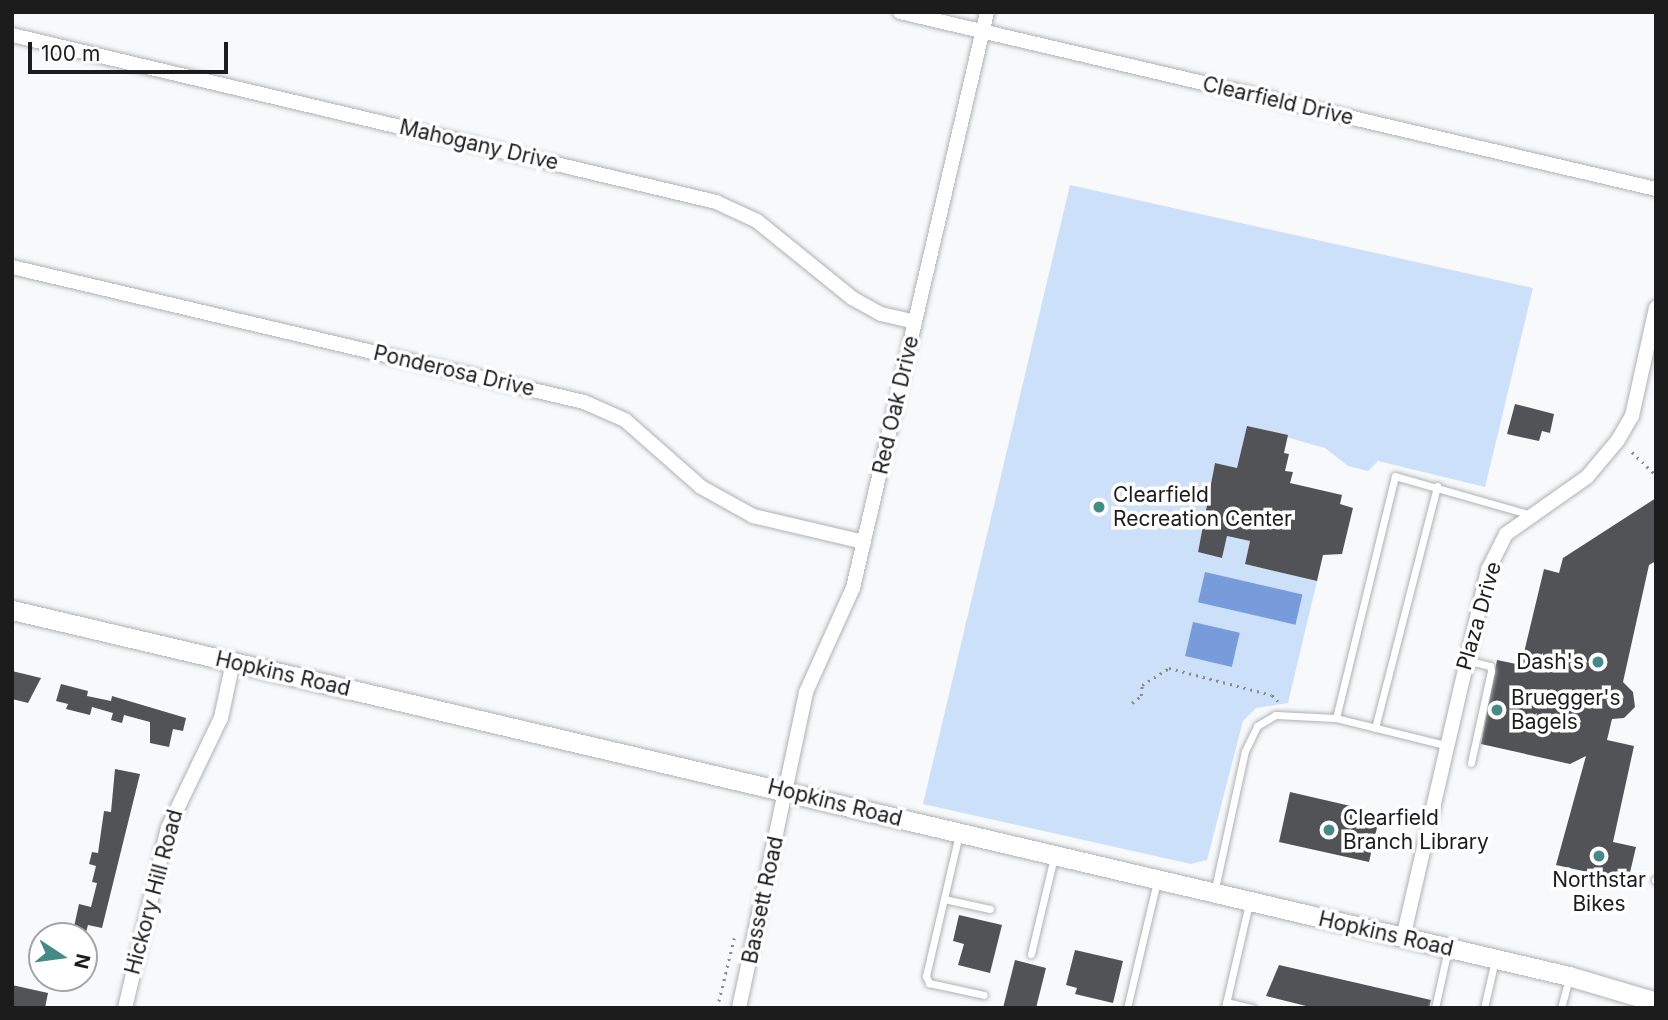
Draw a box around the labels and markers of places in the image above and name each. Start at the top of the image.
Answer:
place label: Clearfield Recreation Center [1113,482,1292,532]
marker: Clearfield Recreation Center [1091,499,1107,515]
place label: Dash's [1516,649,1584,675]
marker: Dash's [1590,654,1606,670]
place label: Bruegger's Bagels [1511,685,1621,735]
marker: Bruegger's Bagels [1489,702,1505,718]
place label: Clearfield Branch Library [1343,805,1489,855]
marker: Clearfield Branch Library [1321,822,1337,838]
marker: Northstar Bikes [1591,848,1607,864]
place label: Northstar Bikes [1552,867,1646,917]

